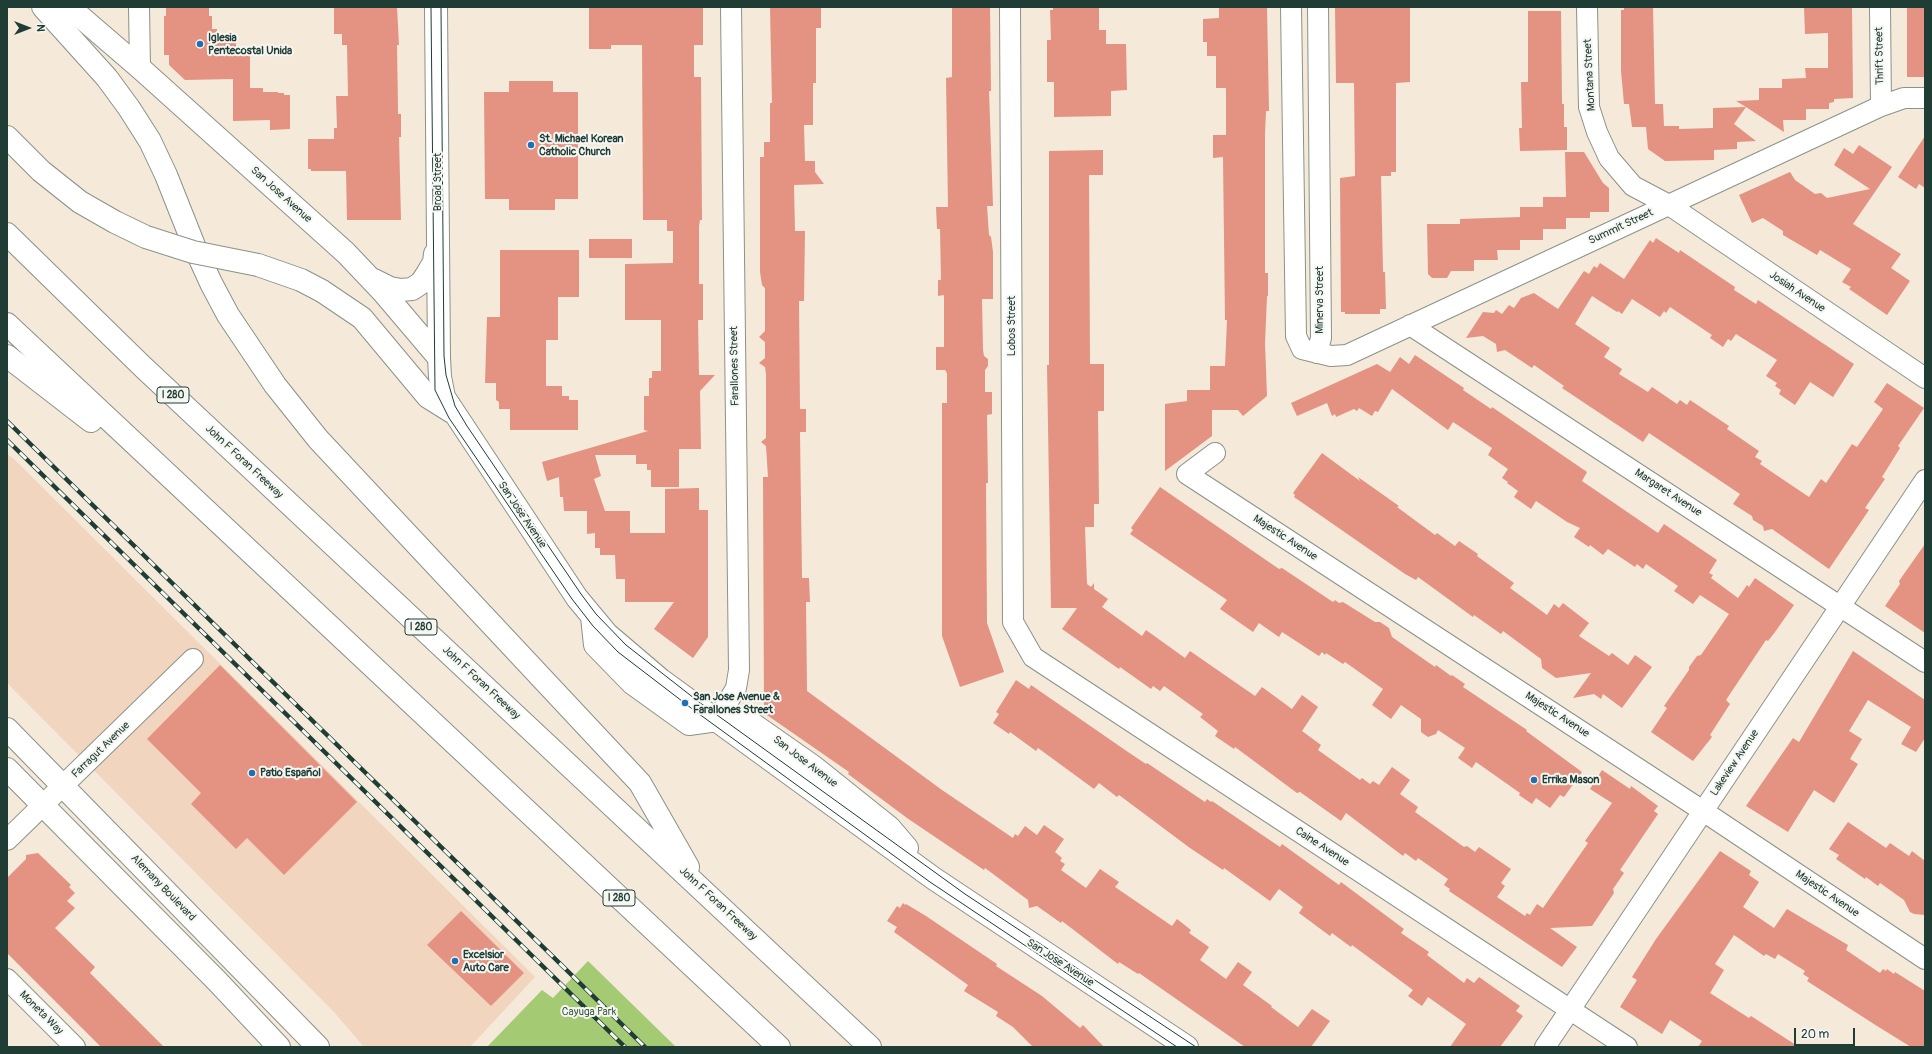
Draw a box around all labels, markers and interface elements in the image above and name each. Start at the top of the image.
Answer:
north arrow [8,8,48,48]
text: N [34,24,47,32]
street label: Thrift Street [1873,27,1887,85]
place label: Iglesia Pentecostal Unida [208,31,292,57]
street label: Montana Street [1582,38,1598,112]
marker: Iglesia Pentecostal Unida [195,39,205,49]
place label: St. Michael Korean Catholic Church [539,132,623,158]
marker: St. Michael Korean Catholic Church [526,140,536,150]
street label: Broad Street [431,153,445,211]
street label: San Jose Avenue [248,164,314,226]
street label: Summit Street [1587,206,1655,248]
street label: Minerva Street [1313,266,1327,334]
street label: Josiah Avenue [1767,268,1827,316]
street label: Lobos Street [1005,296,1019,356]
street label: Farallones Street [728,326,742,406]
road number: I 280 [157,387,189,403]
street label: John F Foran Freeway [202,423,286,501]
street label: Margaret Avenue [1632,466,1704,520]
street label: San Jose Avenue [495,479,549,551]
street label: Majestic Avenue [1250,512,1320,564]
road number: I 280 [405,619,437,635]
street label: John F Foran Freeway [439,644,523,722]
street label: Majestic Avenue [1522,689,1592,741]
place label: San Jose Avenue & Farallones Street [693,690,780,716]
marker: San Jose Avenue & Farallones Street [680,698,690,708]
street label: Farragut Avenue [69,719,133,781]
street label: Lakeview Avenue [1708,727,1762,799]
street label: San Jose Avenue [770,733,840,791]
place label: Patio Español [260,766,321,780]
marker: Patio Español [247,768,257,778]
place label: Errika Mason [1542,773,1600,787]
marker: Errika Mason [1529,775,1539,785]
street label: Caine Avenue [1293,825,1351,869]
street label: Alemany Boulevard [128,852,198,924]
street label: John F Foran Freeway [676,865,760,943]
street label: Majestic Avenue [1793,868,1861,920]
road number: I 280 [603,890,635,906]
street label: San Jose Avenue [1024,936,1096,990]
place label: Excelsior Auto Care [463,948,509,974]
marker: Excelsior Auto Care [450,956,460,966]
street label: Moneta Way [16,988,66,1038]
park label: Cayuga Park [562,1005,616,1019]
scale bar [1796,1020,1857,1046]
text: 20 m [1801,1027,1829,1042]

